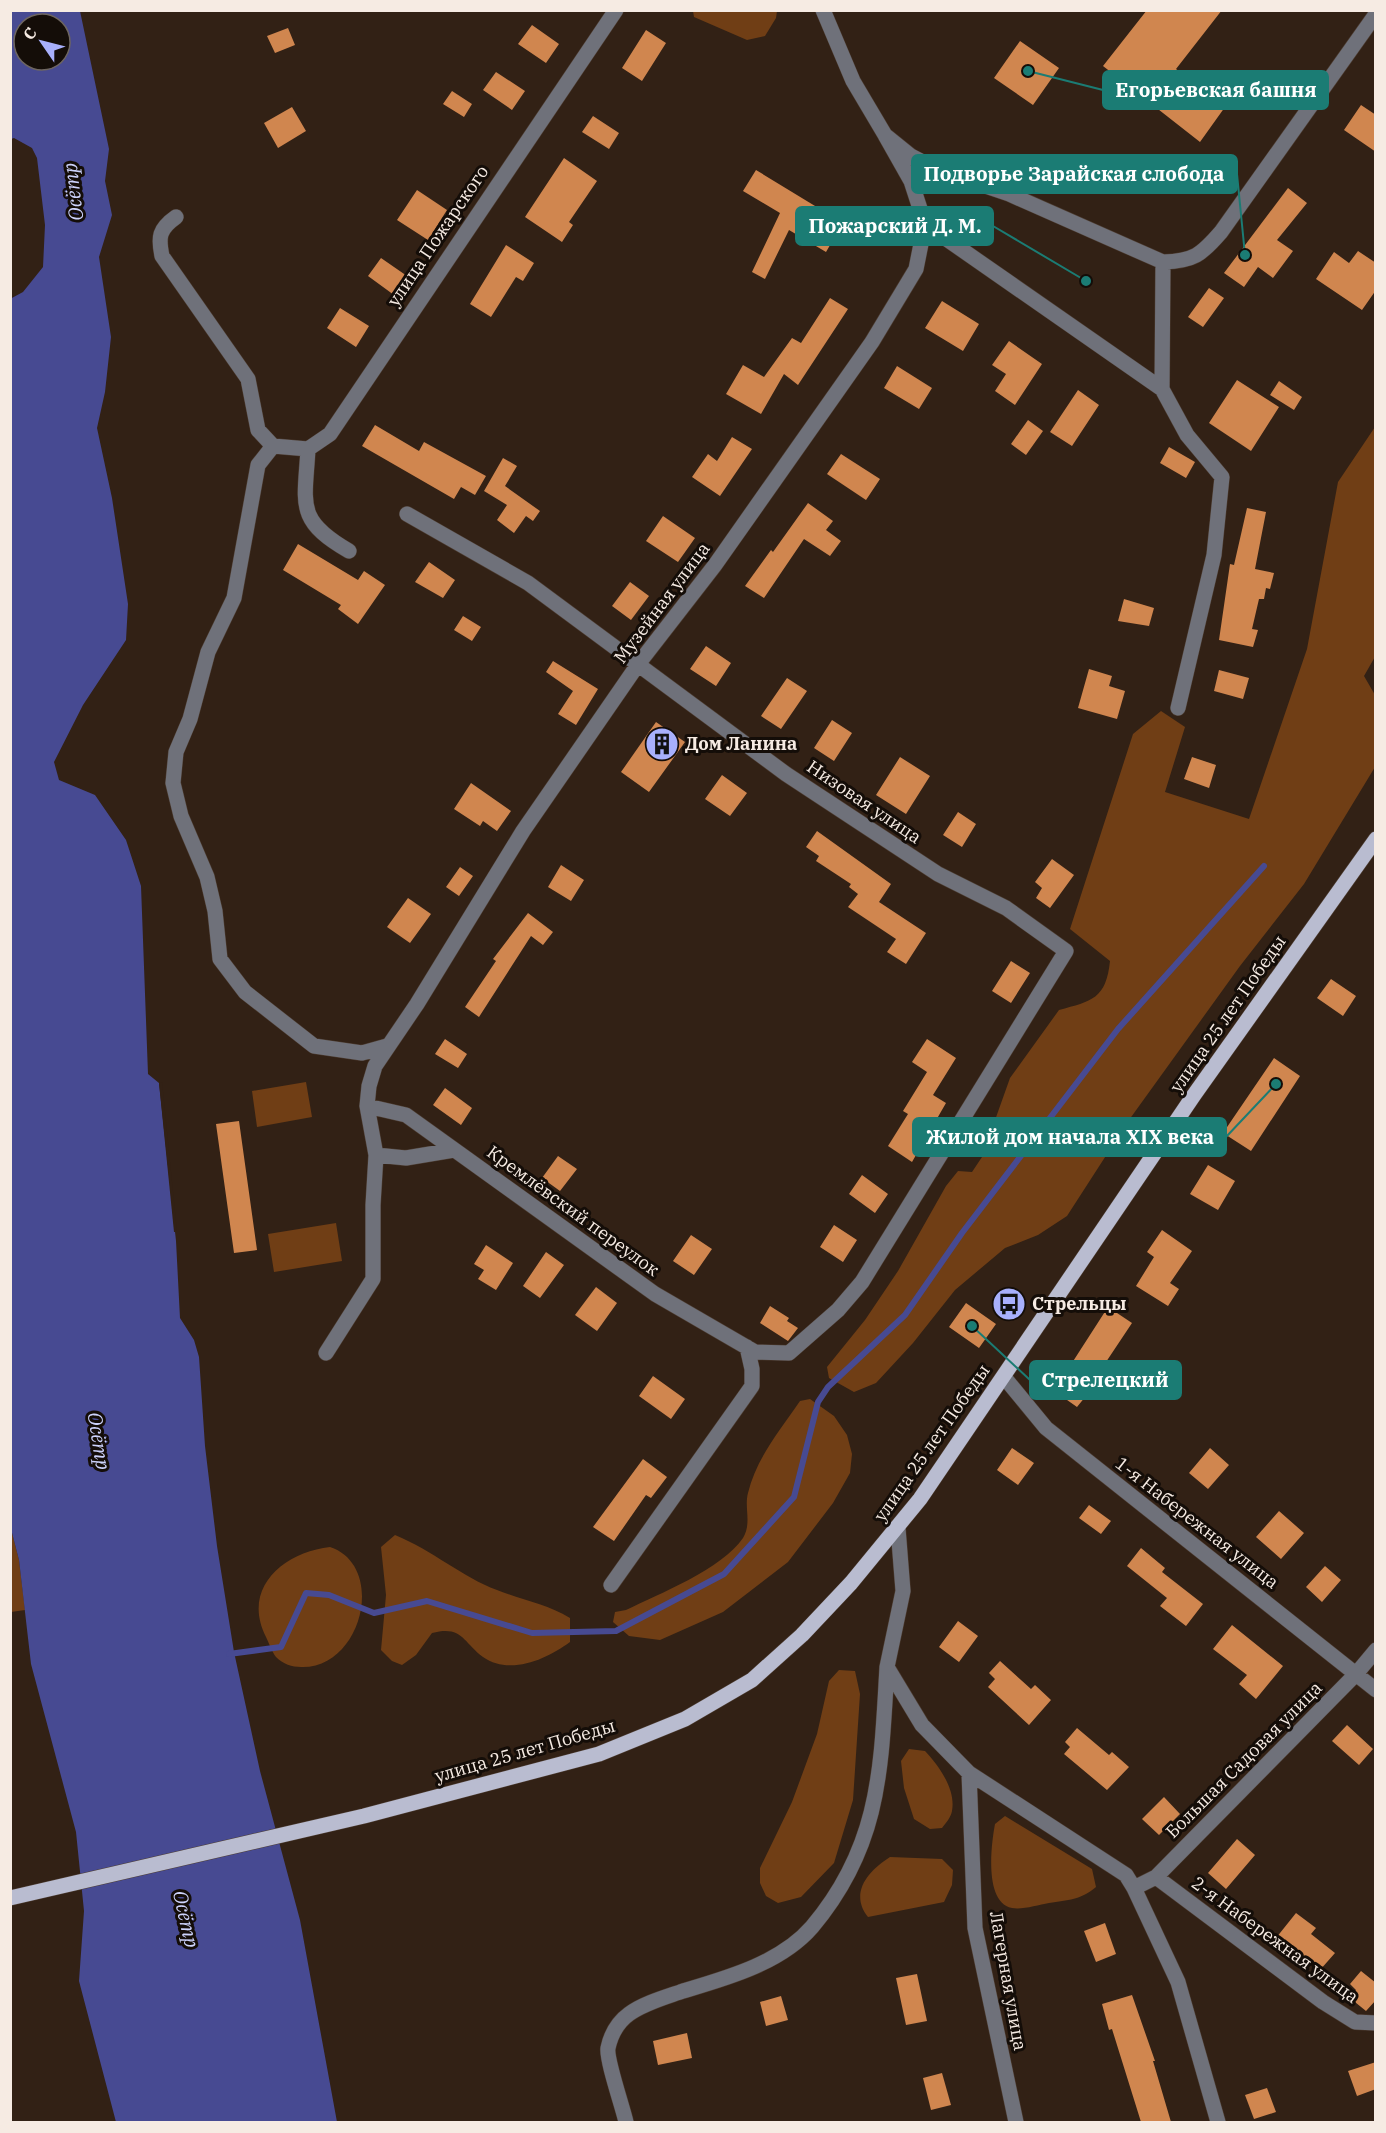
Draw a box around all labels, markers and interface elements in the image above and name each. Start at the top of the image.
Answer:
north arrow [12,12,72,72]
text: С [18,23,41,43]
callout: Егорьевская башня [1103,71,1328,109]
text: Егорьевская башня [1115,76,1317,103]
callout: Подворье Зарайская слобода [912,155,1237,193]
text: Подворье Зарайская слобода [924,160,1224,187]
street label: улица Пожарского [382,161,493,311]
water label: Осётр [56,162,89,223]
callout: Пожарский Д. М. [796,207,993,245]
text: Пожарский Д. М. [808,212,982,239]
street label: Музейная улица [609,538,715,668]
building icon: Дом Ланина [644,726,680,762]
place label: Дом Ланина [685,732,797,755]
street label: Низовая улица [803,755,926,848]
street label: улица 25 лет Победы [1165,931,1291,1097]
callout: Жилой дом начала XIX века [913,1118,1226,1156]
text: Жилой дом начала XIX века [926,1123,1214,1150]
street label: Кремлёвский переулок [483,1140,664,1281]
bus stop icon: Стрельцы [991,1286,1027,1322]
place label: Стрельцы [1032,1292,1127,1315]
street label: улица 25 лет Победы [869,1360,995,1526]
callout: Стрелецкий [1030,1361,1181,1399]
text: Стрелецкий [1041,1366,1169,1393]
water label: Осётр [82,1410,117,1472]
street label: 1-я Набережная улица [1111,1452,1284,1594]
street label: Большая Садовая улица [1160,1676,1327,1843]
street label: улица 25 лет Победы [432,1714,618,1787]
street label: 2-я Набережная улица [1187,1871,1364,2008]
water label: Осётр [167,1887,206,1950]
street label: Лагерная улица [985,1909,1032,2053]

